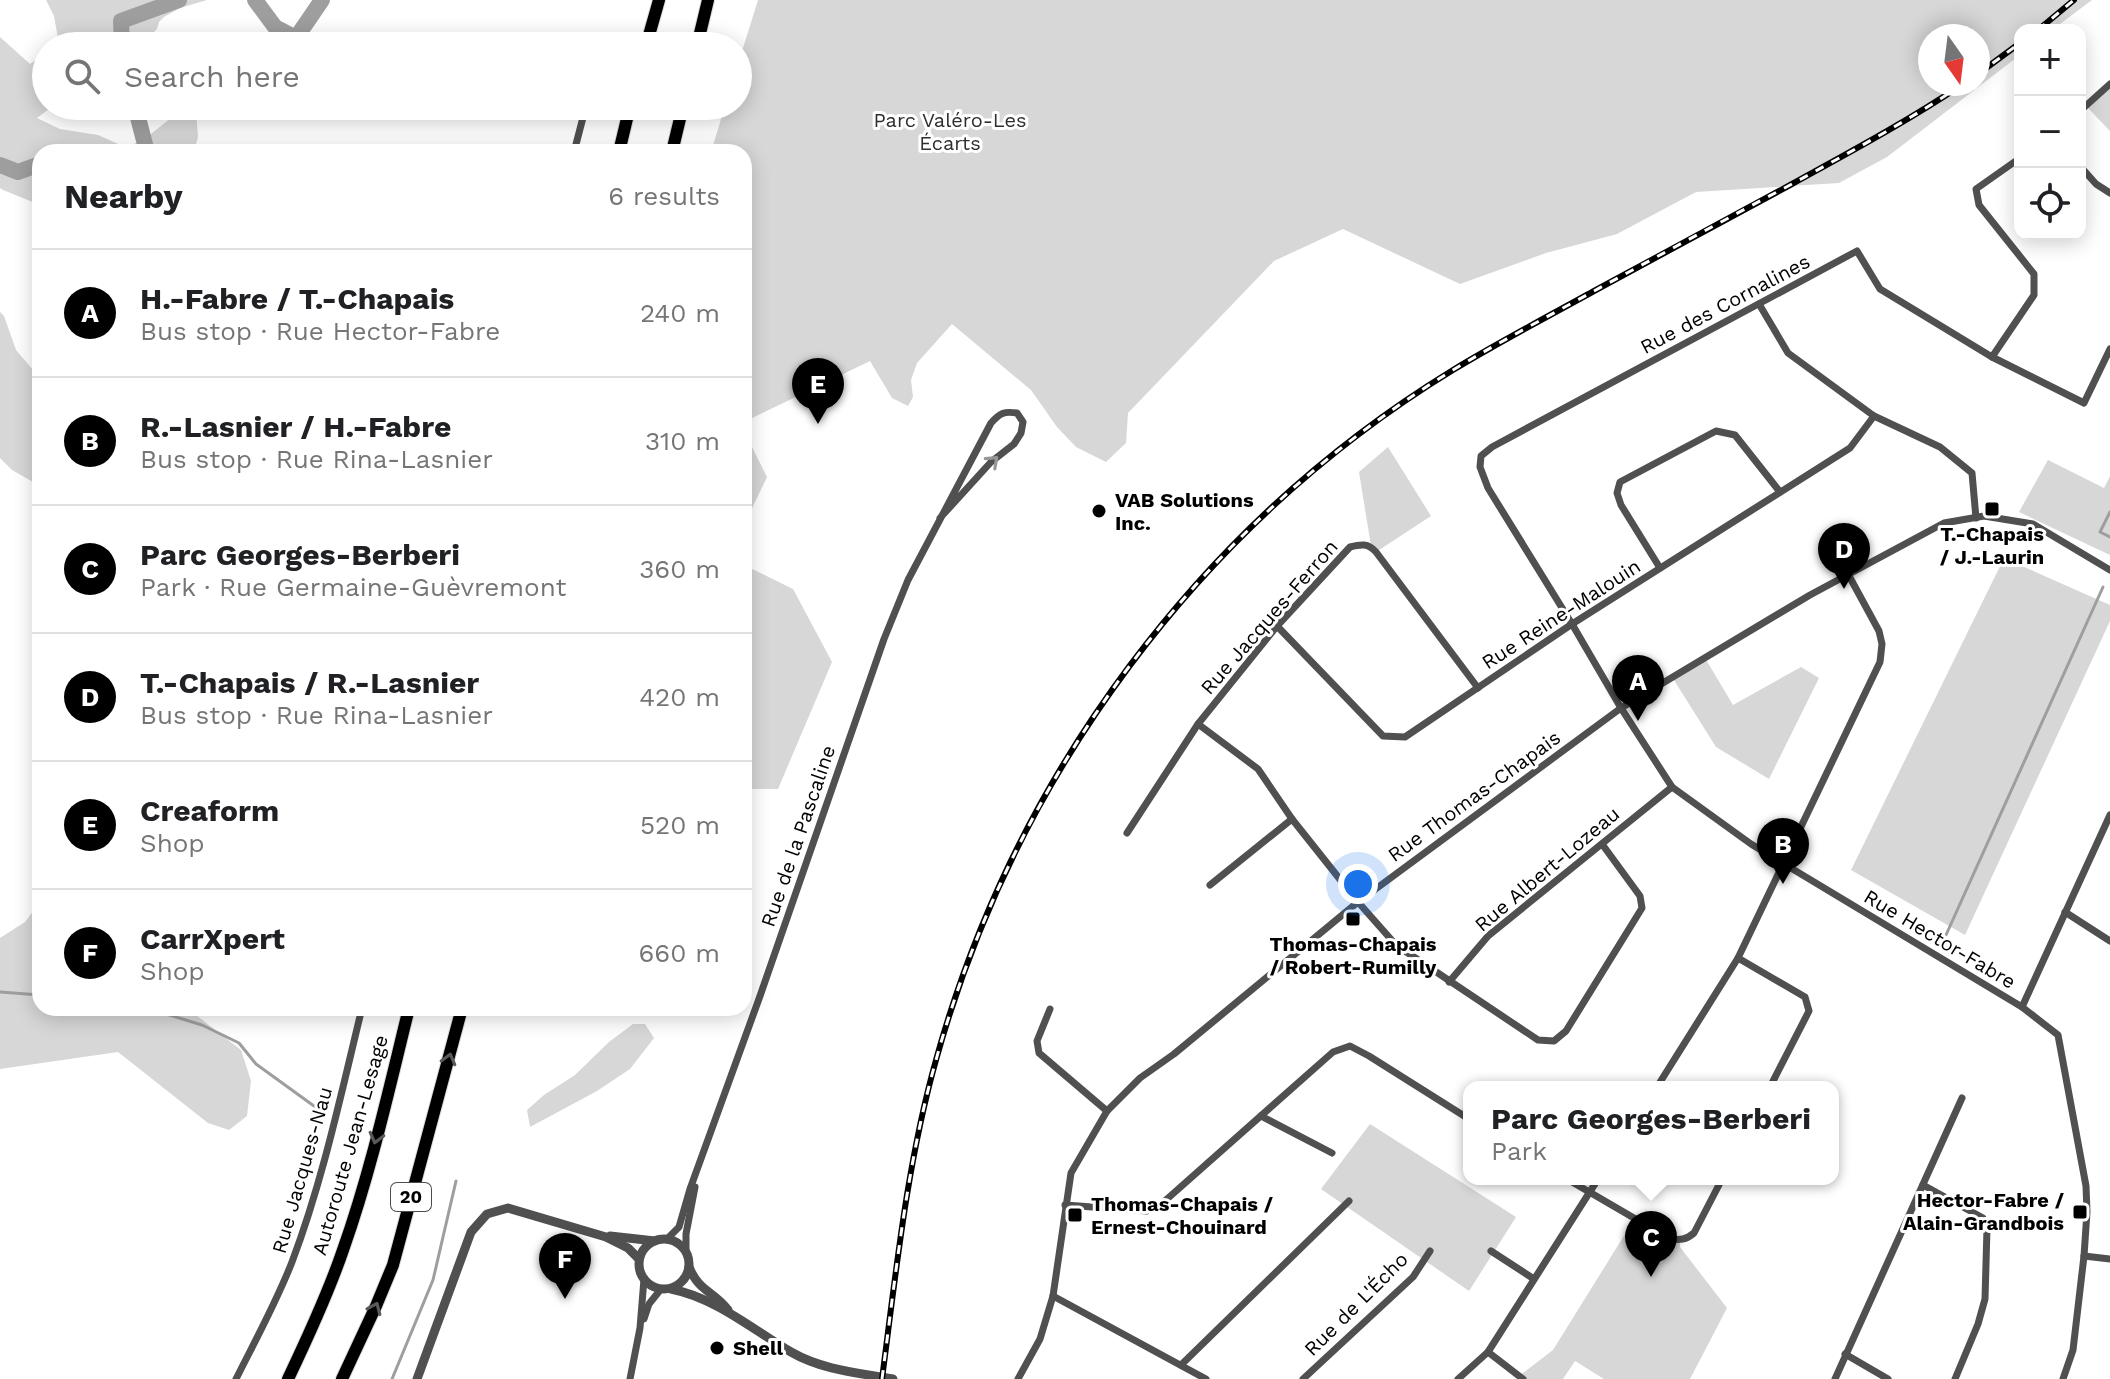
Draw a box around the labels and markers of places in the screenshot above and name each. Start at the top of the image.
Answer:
pin: E [792,358,844,424]
place label: VAB Solutions Inc. [1115,488,1254,535]
marker: T.-Chapais / J.-Laurin [1983,500,2001,518]
marker: VAB Solutions Inc. [1090,502,1108,520]
place label: T.-Chapais / J.-Laurin [1940,522,2044,569]
pin: D [1818,523,1870,589]
pin: A [1612,655,1664,721]
pin: B [1757,818,1809,884]
marker: Thomas-Chapais / Robert-Rumilly [1344,910,1362,928]
place label: Thomas-Chapais / Robert-Rumilly [1269,932,1437,979]
place label: Hector-Fabre / Alain-Grandbois [1903,1188,2065,1235]
place label: Thomas-Chapais / Ernest-Chouinard [1091,1192,1274,1239]
marker: Hector-Fabre / Alain-Grandbois [2071,1203,2089,1221]
marker: Thomas-Chapais / Ernest-Chouinard [1066,1206,1084,1224]
pin: C [1625,1211,1677,1277]
pin: F [539,1233,591,1299]
place label: Shell [733,1336,783,1360]
marker: Shell [708,1339,726,1357]

